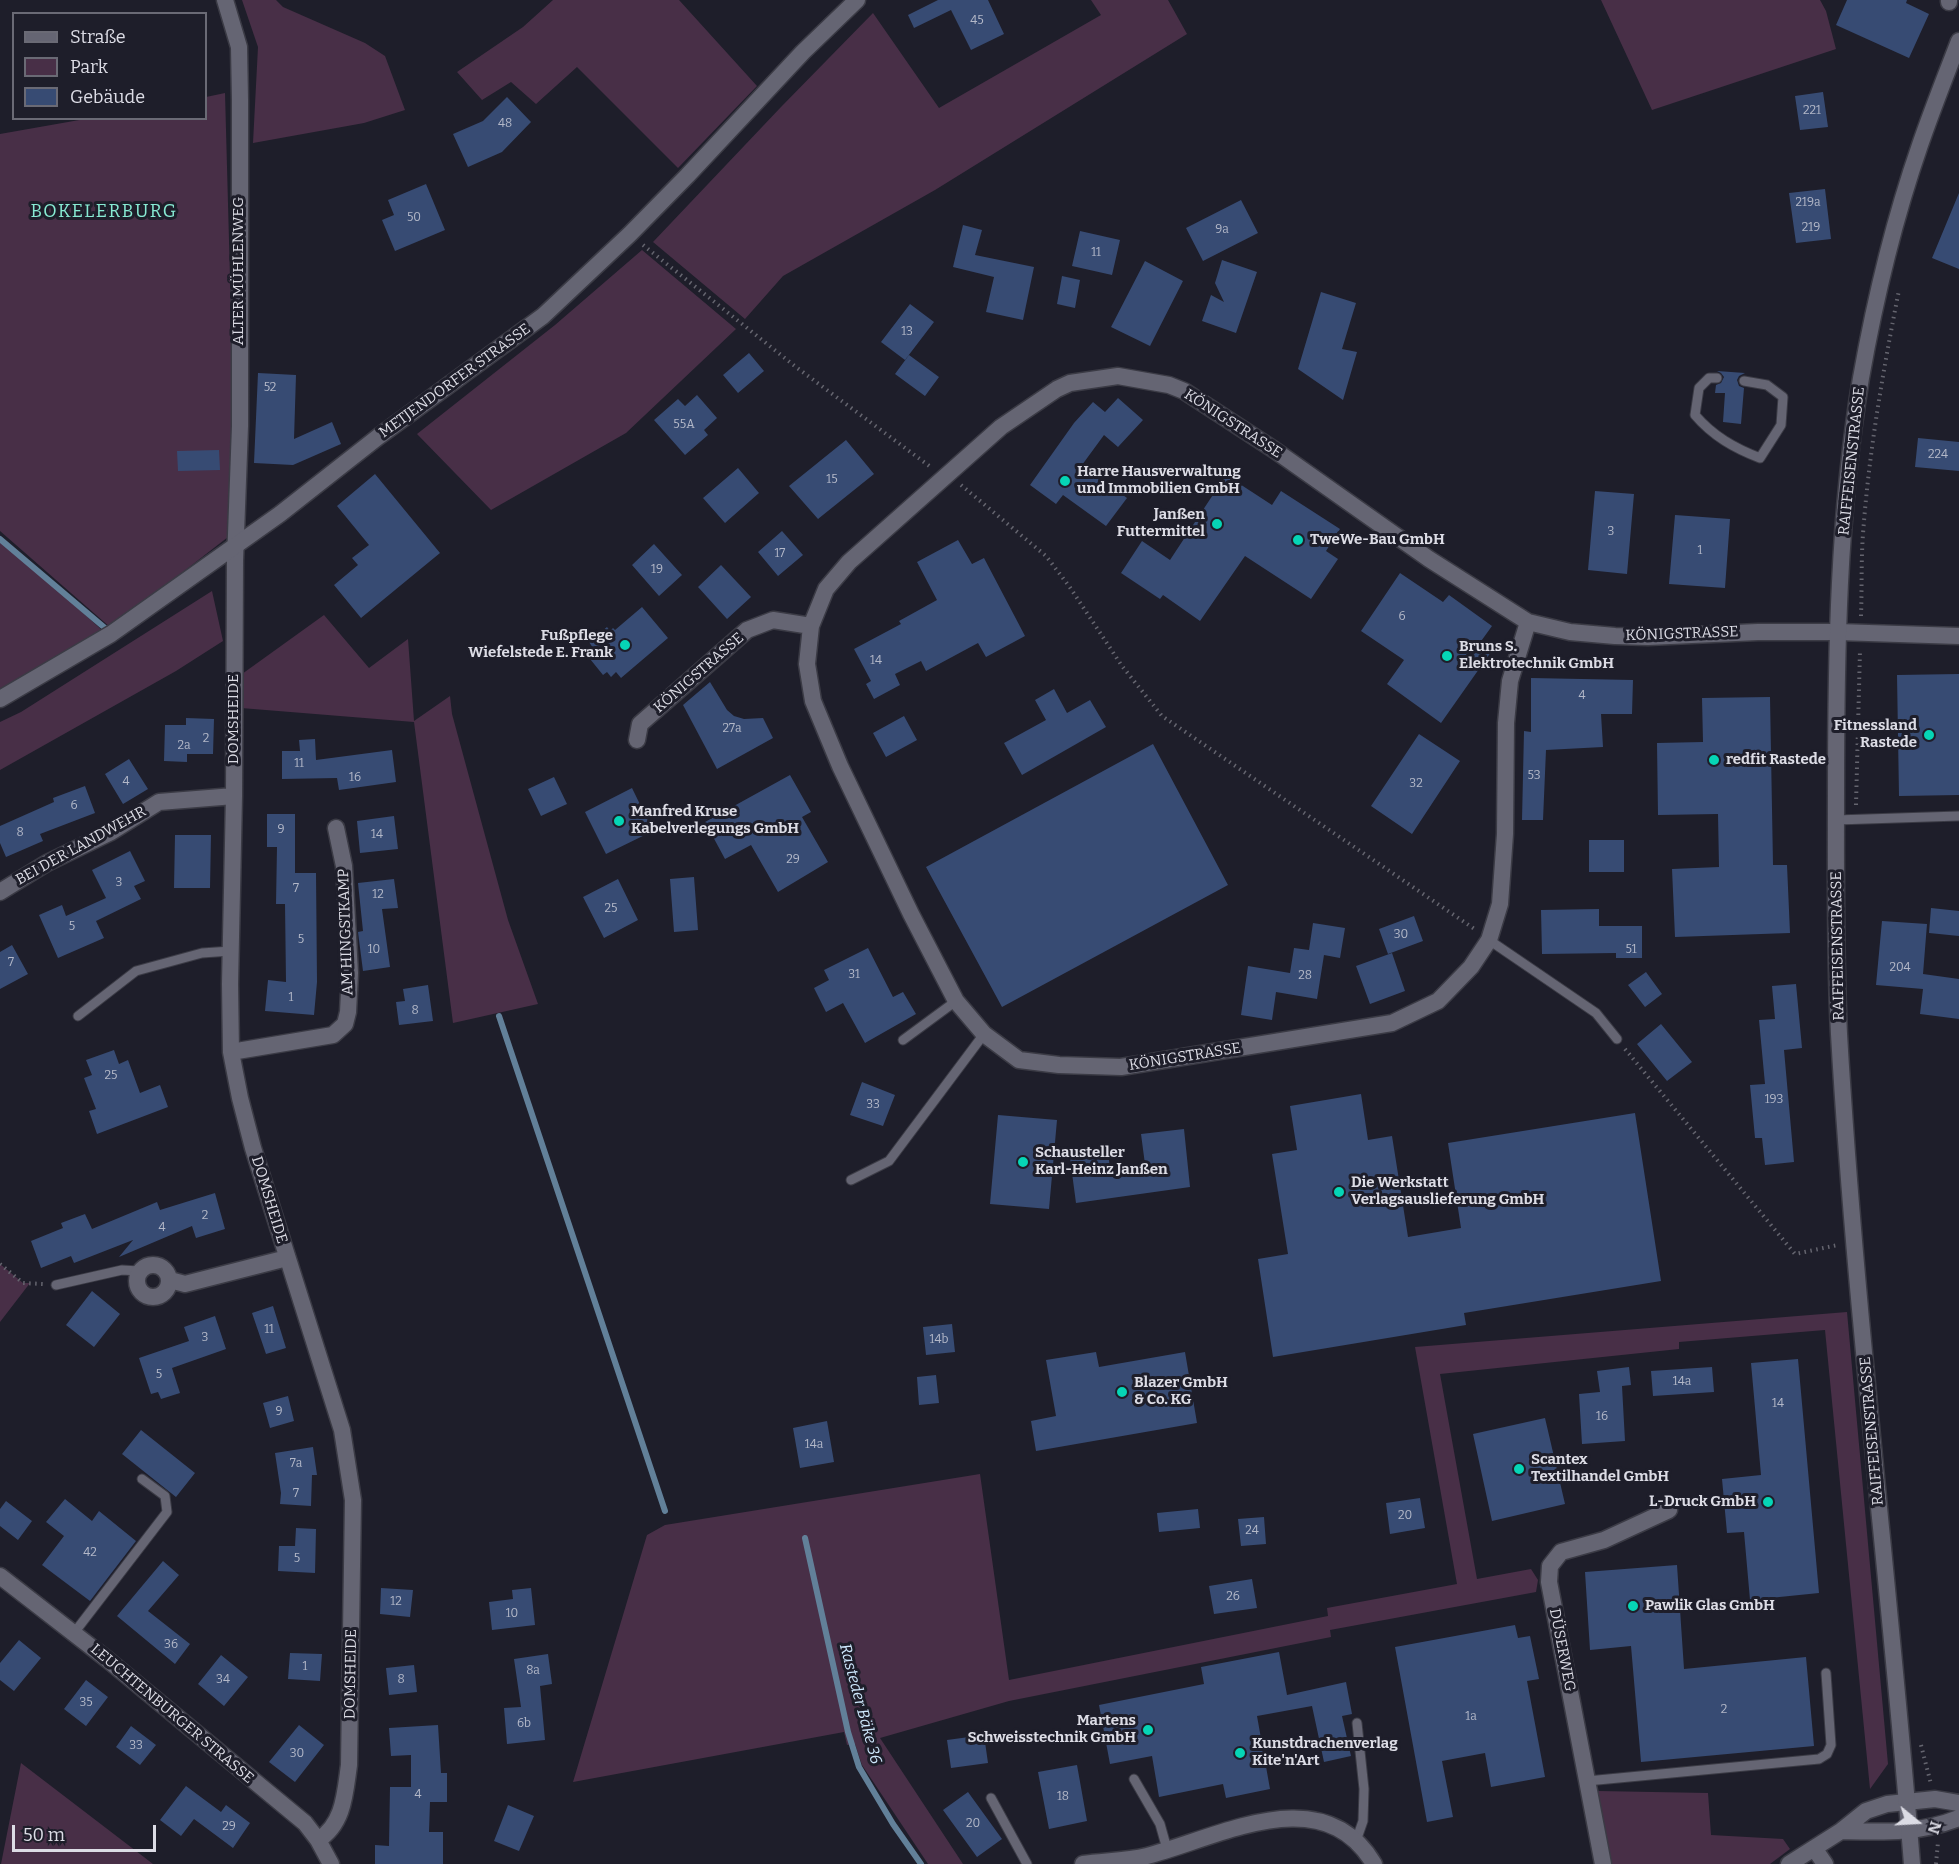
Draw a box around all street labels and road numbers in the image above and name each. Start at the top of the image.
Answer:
street label: ALTER MÜHLENWEG [230,197,248,345]
street label: METJENDORFER STRASSE [376,320,534,442]
street label: KÖNIGSTRASSE [1181,386,1285,462]
street label: RAIFFEISENSTRASSE [1835,386,1869,536]
street label: KÖNIGSTRASSE [1625,623,1739,645]
street label: KÖNIGSTRASSE [650,629,748,717]
street label: DOMSHEIDE [225,674,243,764]
street label: BEI DER LANDWEHR [13,803,149,889]
street label: AM HINGSTKAMP [335,868,357,996]
street label: RAIFFEISENSTRASSE [1828,871,1848,1021]
street label: KÖNIGSTRASSE [1128,1039,1242,1075]
street label: DOMSHEIDE [247,1154,291,1246]
street label: RAIFFEISENSTRASSE [1857,1356,1887,1506]
street label: DÜSERWEG [1545,1607,1579,1693]
street label: DOMSHEIDE [341,1629,361,1719]
street label: LEUCHTENBURGER STRASSE [87,1640,257,1788]

